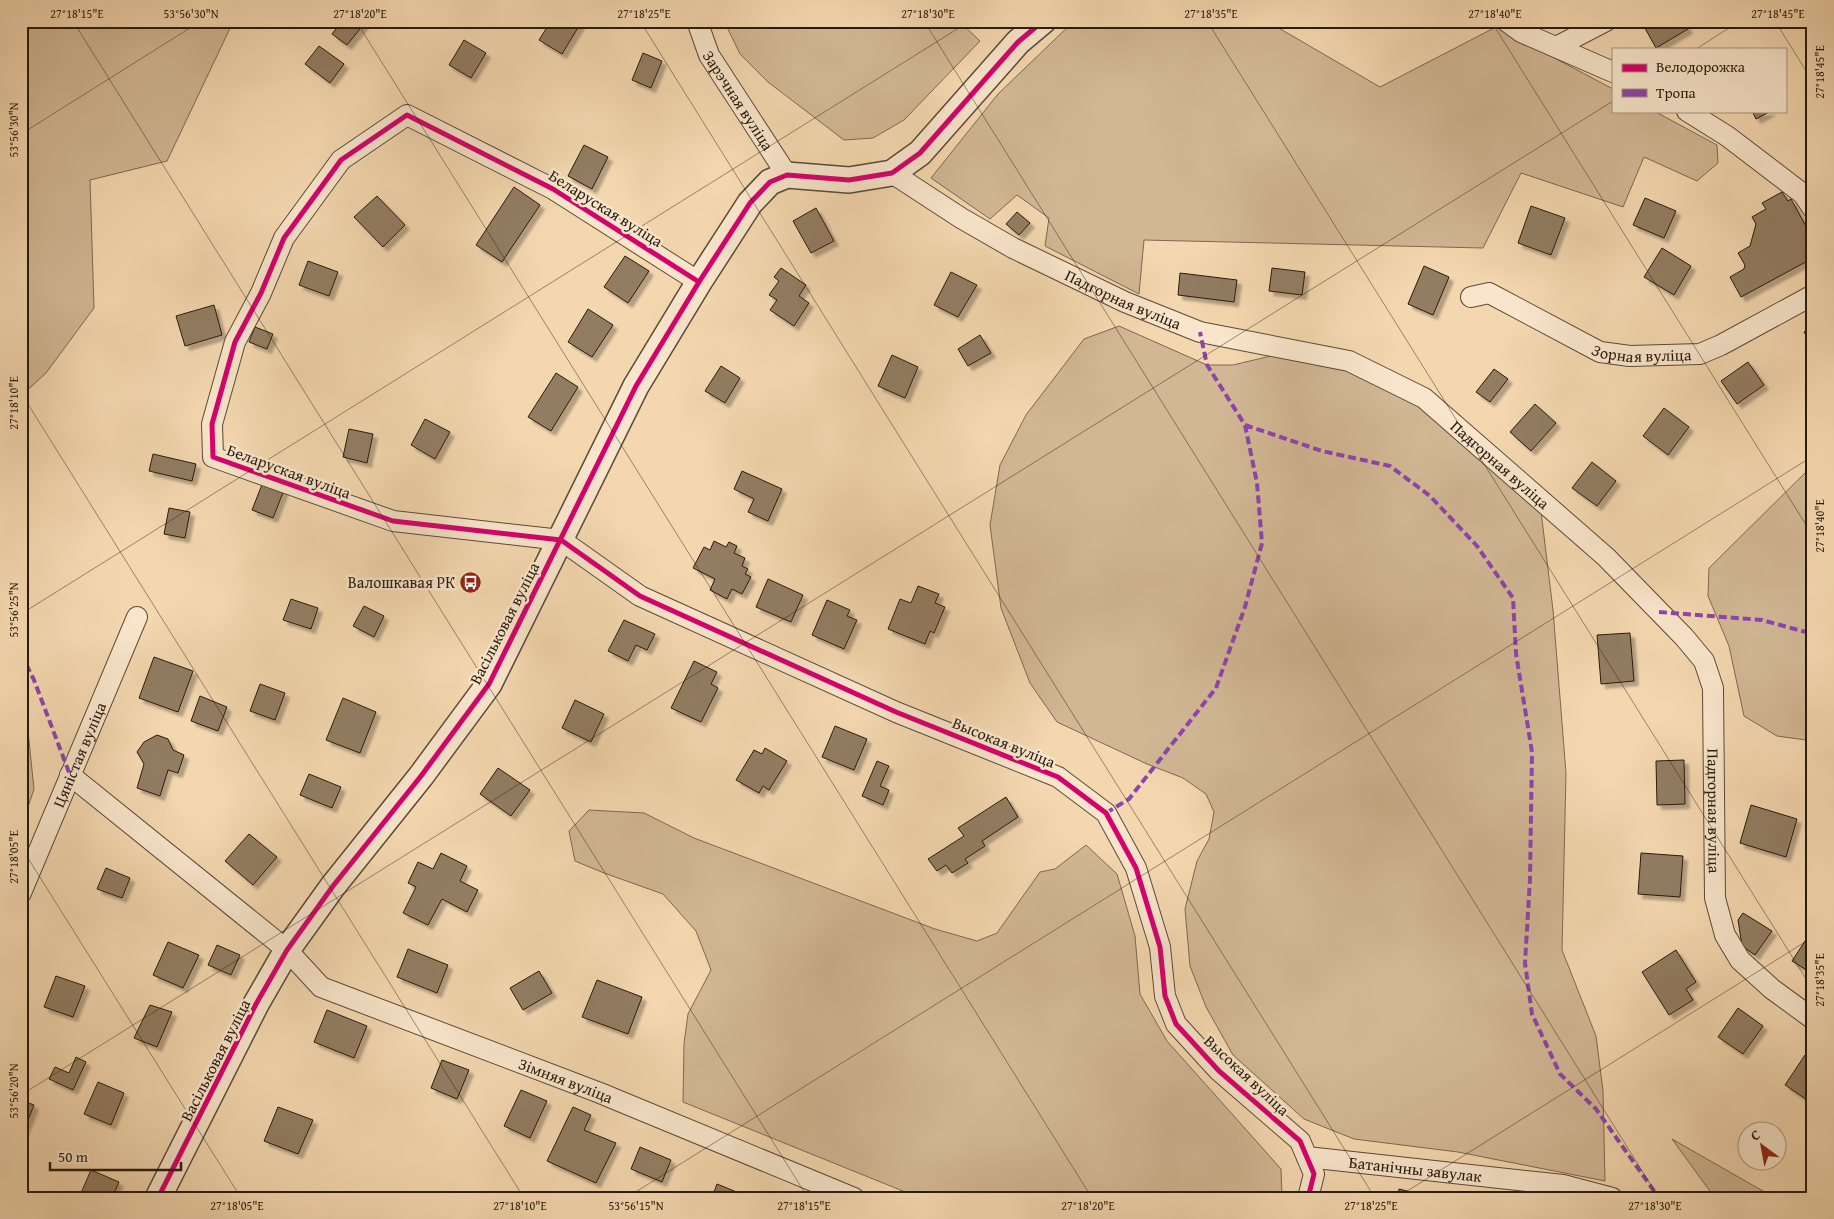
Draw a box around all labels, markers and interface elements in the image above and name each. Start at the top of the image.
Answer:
text: 27°18'15"E [50,5,104,22]
text: 53°56'30"N [163,5,219,22]
text: 27°18'20"E [333,5,387,22]
text: 27°18'25"E [617,5,671,22]
text: 27°18'30"E [901,5,955,22]
text: 27°18'35"E [1184,5,1238,22]
text: 27°18'40"E [1468,5,1522,22]
text: 27°18'45"E [1751,5,1805,22]
street label: Зарэчная вуліца [697,45,780,155]
text: 27°18'45"E [1811,45,1828,99]
legend [1612,48,1786,112]
text: Велодорожка [1656,56,1746,77]
text: Тропа [1656,82,1697,103]
text: 53°56'30"N [5,102,22,158]
street label: Беларуская вуліца [544,163,668,253]
street label: Падгорная вуліца [1061,263,1185,335]
street label: Зорная вуліца [1587,338,1692,368]
text: 27°18'10"E [5,376,22,430]
street label: Падгорная вуліца [1445,414,1555,515]
street label: Беларуская вуліца [224,437,355,505]
text: 27°18'40"E [1811,499,1828,553]
street label: Васільковая вуліца [463,557,545,688]
place label: Валошкавая РК [348,570,455,594]
bus stop icon: Валошкавая РК [459,570,483,594]
text: 53°56'25"N [5,582,22,638]
street label: Цяністая вуліца [46,698,112,811]
street label: Высокая вуліца [949,710,1059,774]
street label: Падгорная вуліца [1702,748,1727,874]
text: 27°18'05"E [5,830,22,884]
text: 27°18'35"E [1811,953,1828,1007]
street label: Васільковая вуліца [174,994,256,1125]
street label: Высокая вуліца [1199,1029,1295,1121]
street label: Зімняя вуліца [515,1051,617,1109]
text: 53°56'20"N [5,1063,22,1119]
north arrow [1736,1122,1786,1172]
text: С [1746,1124,1764,1146]
scale bar [50,1139,181,1171]
text: 50 m [58,1146,89,1167]
street label: Батанічны завулак [1348,1150,1484,1188]
text: 27°18'05"E [210,1197,264,1214]
text: 27°18'10"E [493,1197,547,1214]
text: 53°56'15"N [608,1197,664,1214]
text: 27°18'15"E [777,1197,831,1214]
text: 27°18'20"E [1061,1197,1115,1214]
text: 27°18'25"E [1344,1197,1398,1214]
text: 27°18'30"E [1628,1197,1682,1214]

